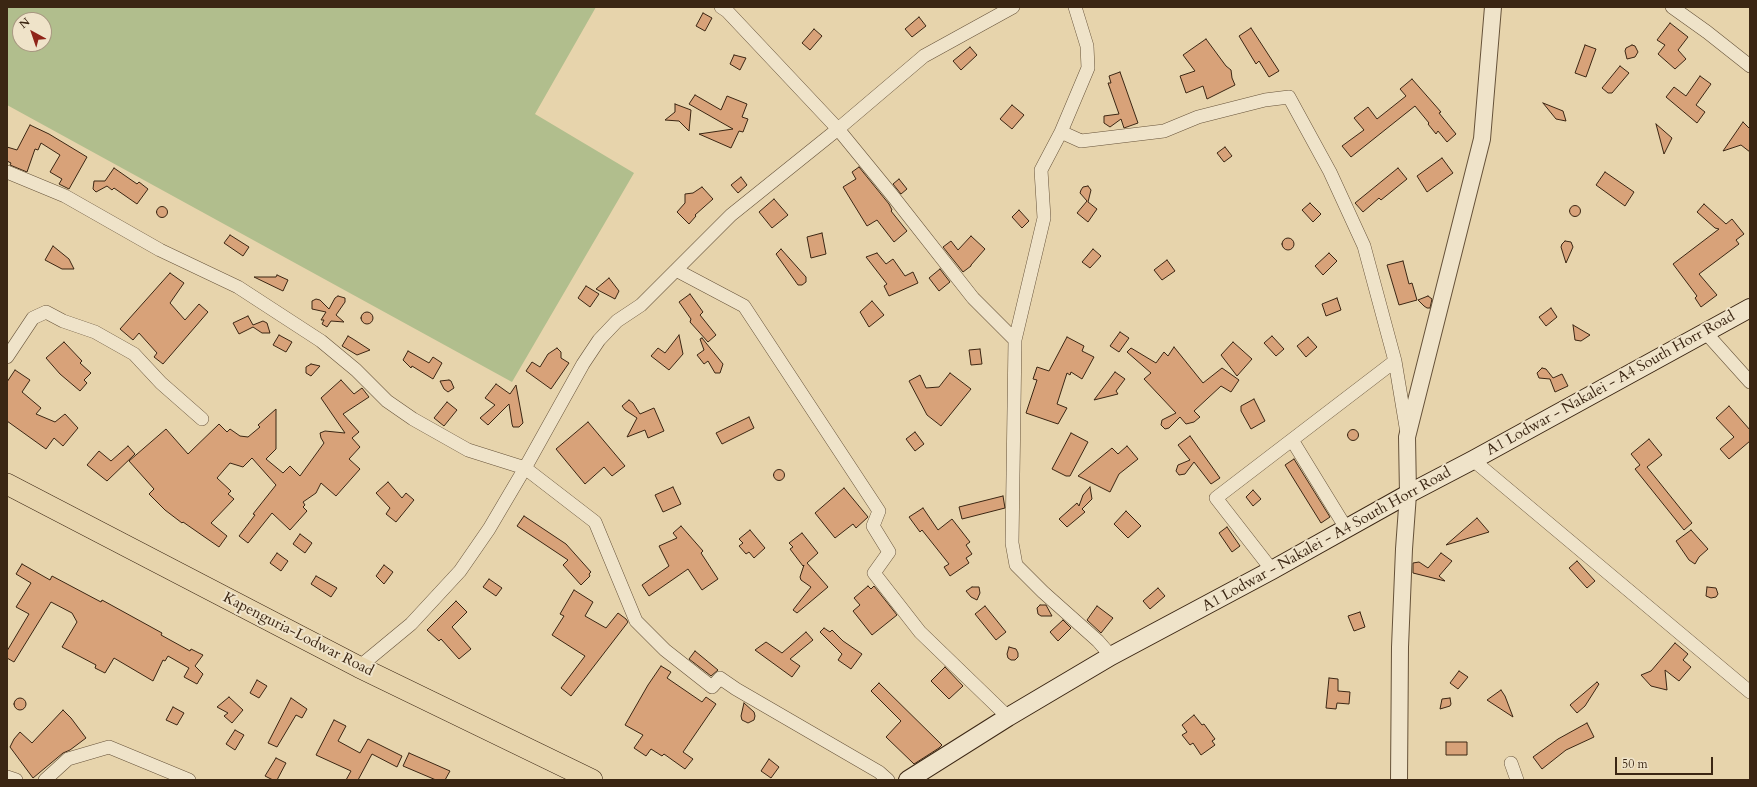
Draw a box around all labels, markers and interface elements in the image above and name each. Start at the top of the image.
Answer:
north arrow [12,12,52,52]
text: N [16,14,33,32]
street label: A1 Lodwar - Nakalei - A4 South Horr Road [1484,308,1738,460]
street label: A1 Lodwar - Nakalei - A4 South Horr Road [1200,464,1454,616]
street label: Kapenguria-Lodwar Road [220,589,376,681]
scale bar [1617,749,1715,775]
text: 50 m [1622,756,1648,772]

